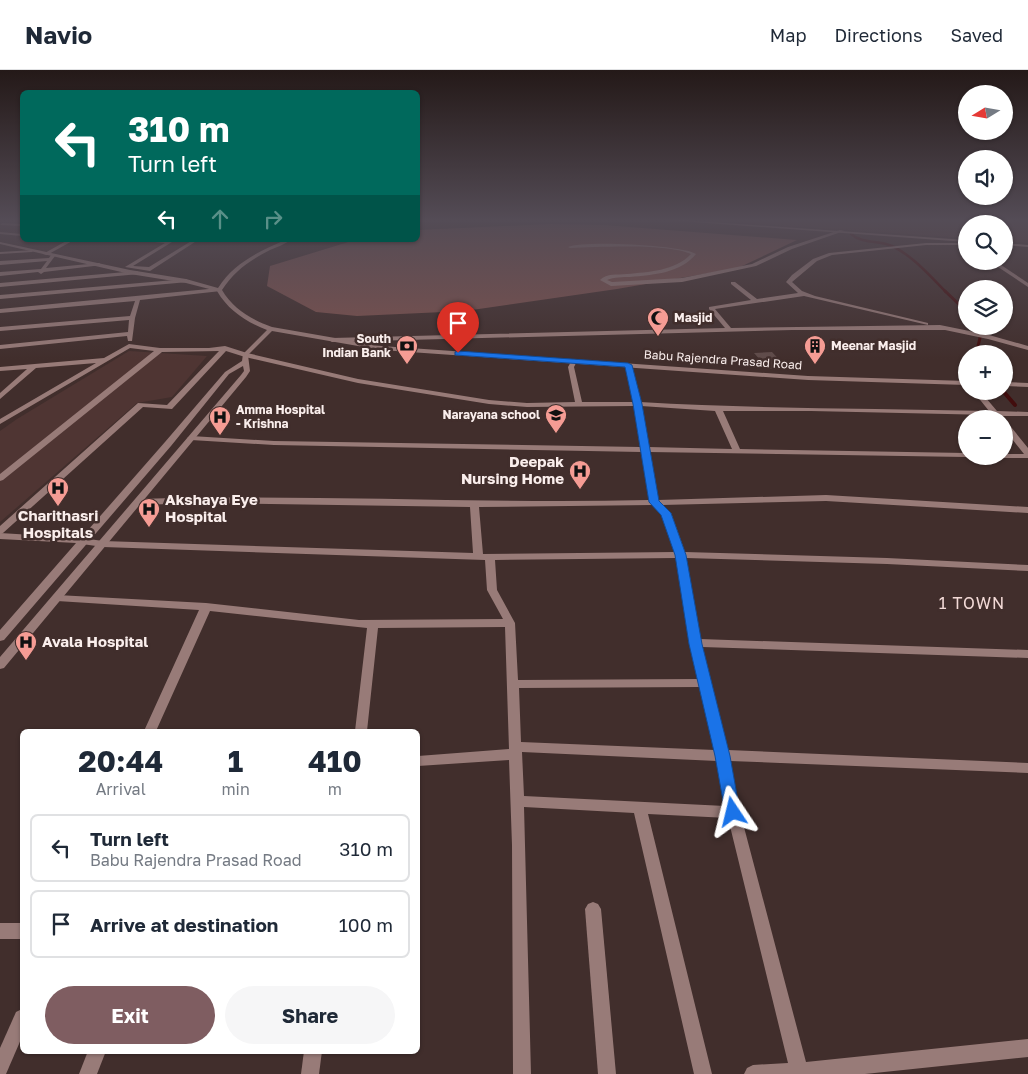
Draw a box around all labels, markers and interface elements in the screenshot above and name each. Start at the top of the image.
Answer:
text: Navio [25,20,92,49]
text: Map [770,24,806,46]
text: Directions [834,24,922,46]
text: Saved [950,24,1003,46]
north arrow [958,85,1012,140]
map controls [958,85,1013,465]
text: 310 m [128,108,230,150]
icon: left [45,110,110,175]
text: Turn left [128,150,217,177]
button: sound [958,150,1013,205]
icon: left [153,205,181,233]
icon: ahead [206,205,234,233]
icon: right [259,205,287,233]
button: search [958,215,1013,270]
button: layers [958,280,1013,335]
pin [437,302,479,353]
mosque icon: Masjid [646,306,670,337]
icon: arrive [444,309,472,337]
place label: Masjid [674,310,712,325]
place label: South Indian Bank [322,331,391,360]
bank icon: South Indian Bank [395,334,419,365]
building icon: Meenar Masjid [803,334,827,365]
place label: Meenar Masjid [831,338,916,353]
button: + [958,345,1013,400]
street label: Babu Rajendra Prasad Road [643,346,803,373]
place label: Amma Hospital - Krishna [236,402,325,431]
school or university icon: Narayana school [544,403,568,434]
hospital icon: Amma Hospital - Krishna [208,405,232,436]
place label: Narayana school [442,407,540,422]
button: − [958,410,1013,465]
place label: Deepak Nursing Home [461,452,564,487]
hospital icon: Deepak Nursing Home [568,459,592,490]
hospital icon: Charithasri Hospitals [46,476,70,507]
place label: Akshaya Eye Hospital [165,490,258,525]
hospital icon: Akshaya Eye Hospital [137,497,161,528]
place label: Charithasri Hospitals [18,506,98,541]
district label: 1 TOWN [939,593,1005,613]
hospital icon: Avala Hospital [14,630,38,661]
place label: Avala Hospital [42,632,148,650]
text: 20:44 [78,743,163,779]
text: 1 [228,743,243,779]
text: 410 [308,743,362,779]
text: Arrival [96,779,146,799]
text: min [221,779,250,799]
text: m [328,779,342,799]
position arrow [706,785,758,837]
text: Turn left [90,827,169,850]
icon: left [47,834,75,862]
text: 310 m [339,837,393,860]
text: Babu Rajendra Prasad Road [90,850,302,870]
icon: arrive [47,910,75,938]
text: Arrive at destination [90,913,278,936]
text: 100 m [339,913,393,936]
button: Exit [45,986,215,1044]
button: Share [225,986,395,1044]

